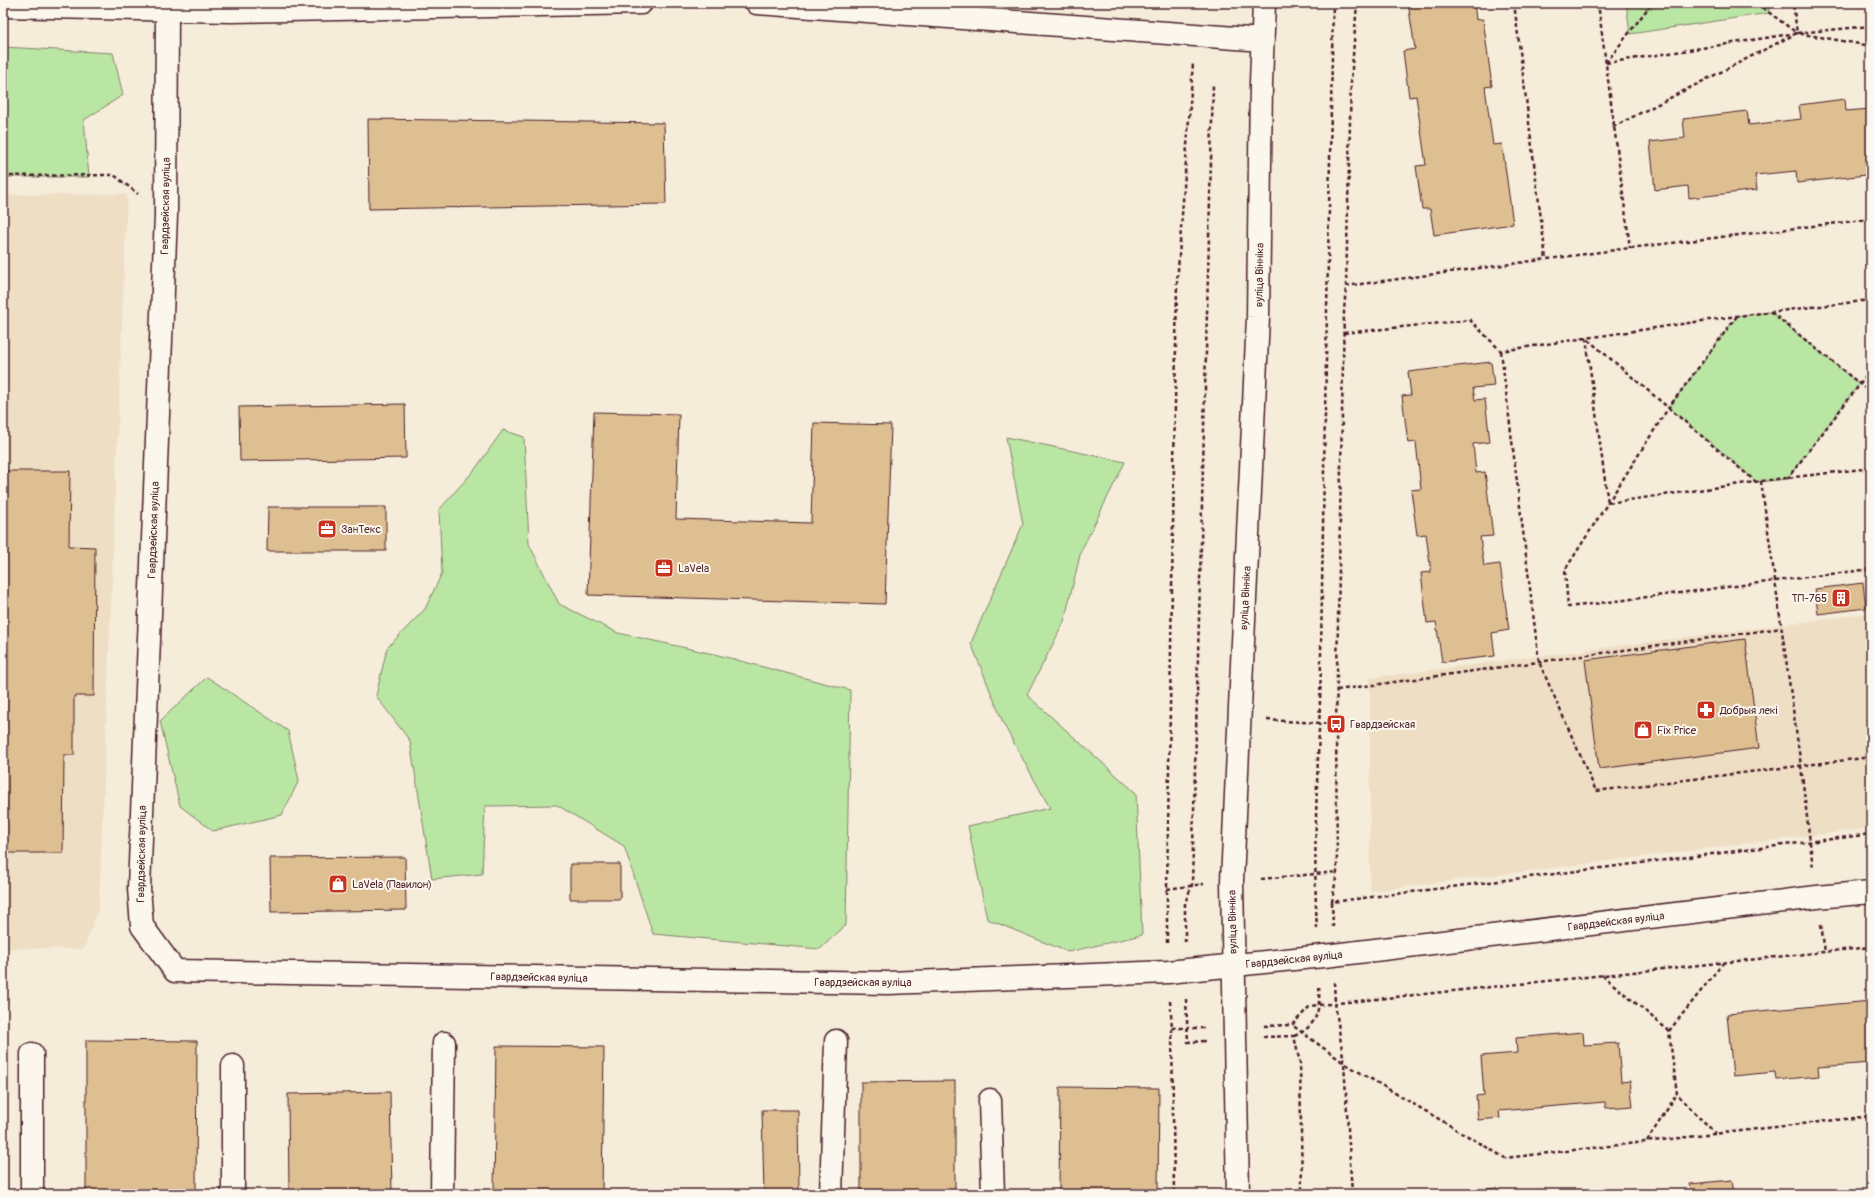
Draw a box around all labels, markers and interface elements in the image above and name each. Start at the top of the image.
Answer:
street label: Гвардзейская вуліца [158,157,173,255]
street label: вуліца Вінніка [1252,243,1267,307]
street label: Гвардзейская вуліца [145,481,162,579]
office icon: ЗанТекс [316,518,338,540]
place label: ЗанТекс [341,523,381,536]
office icon: LaVela [653,557,675,579]
place label: LaVela [678,562,709,575]
street label: вуліца Вінніка [1237,566,1254,630]
building icon: ТП-765 [1830,587,1852,609]
place label: ТП-765 [1791,592,1827,605]
pharmacy icon: Добрыя лекі [1695,699,1717,721]
place label: Добрыя лекі [1719,704,1778,717]
bus stop icon: Гвардзейская [1325,713,1347,735]
place label: Гвардзейская [1350,718,1415,731]
shop icon: Fix Price [1632,719,1654,741]
place label: Fix Price [1657,724,1697,737]
street label: Гвардзейская вуліца [134,805,149,903]
shop icon: LaVela (Павилон) [327,873,349,895]
place label: LaVela (Павилон) [352,878,432,891]
street label: вуліца Вінніка [1225,890,1240,954]
street label: Гвардзейская вуліца [1567,909,1665,934]
street label: Гвардзейская вуліца [1245,948,1343,971]
street label: Гвардзейская вуліца [490,970,588,985]
street label: Гвардзейская вуліца [814,976,912,989]

